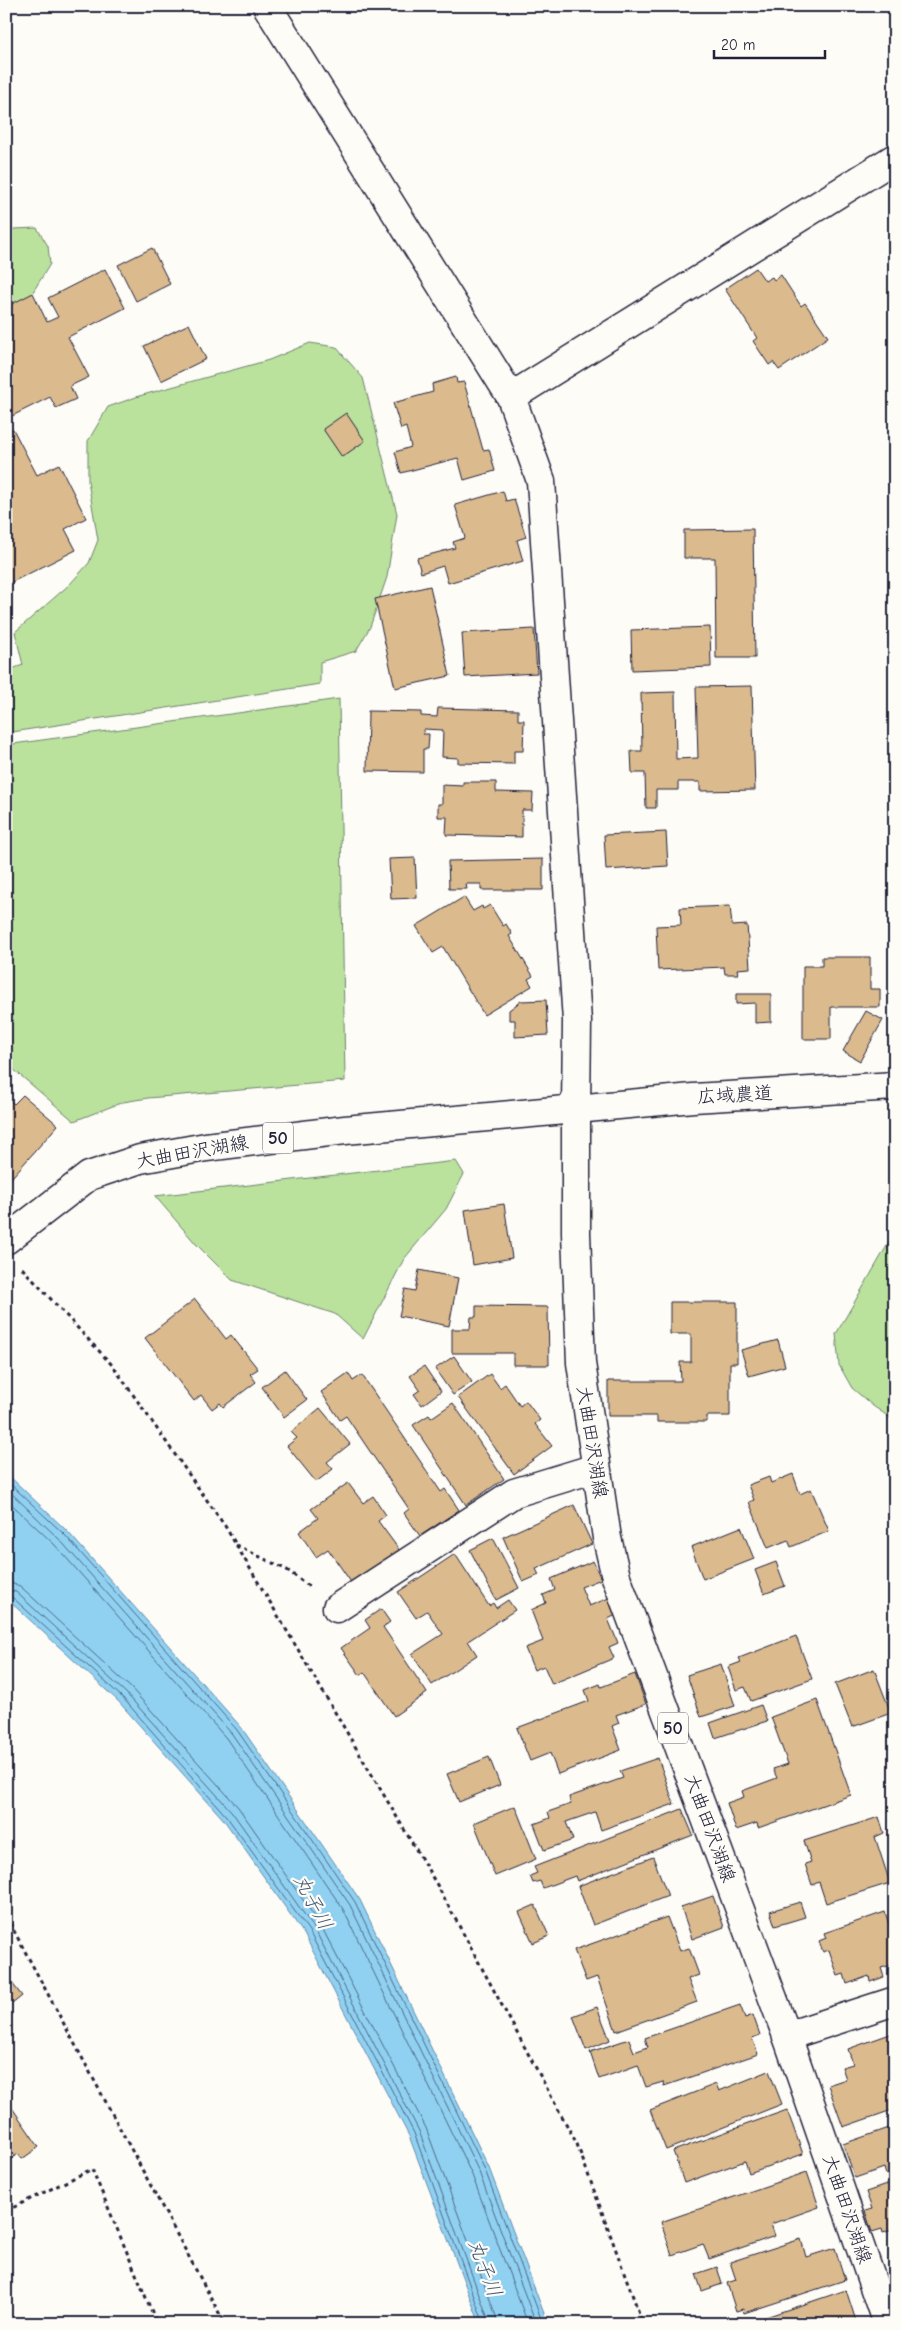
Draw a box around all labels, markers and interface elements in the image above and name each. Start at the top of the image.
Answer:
scale bar [714,28,825,60]
text: 20 m [721,36,755,54]
street label: 広域農道 [696,1082,774,1108]
road number: 50 [263,1122,293,1154]
street label: 大曲田沢湖線 [134,1131,250,1173]
street label: 大曲田沢湖線 [572,1384,612,1500]
road number: 50 [658,1712,688,1744]
street label: 大曲田沢湖線 [680,1771,740,1885]
water label: 丸子川 [289,1870,337,1934]
street label: 大曲田沢湖線 [818,2152,876,2266]
water label: 丸子川 [464,2236,506,2300]

